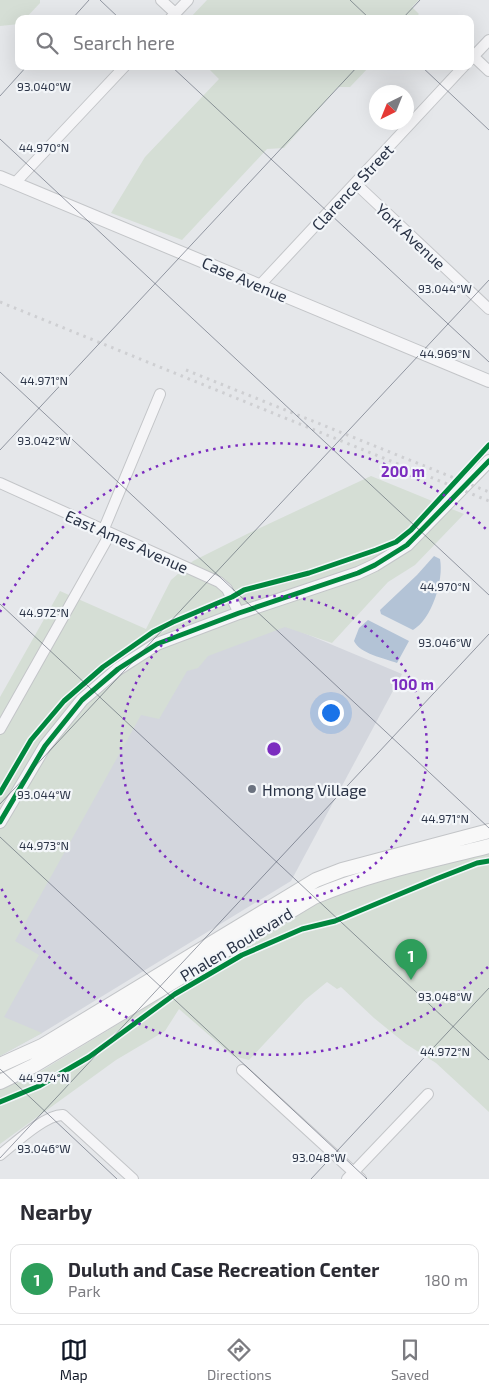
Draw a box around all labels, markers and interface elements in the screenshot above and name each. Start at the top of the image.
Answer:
search box [15,15,474,70]
icon: search [33,29,61,57]
text: Search here [73,31,175,54]
text: 93.040°W [17,79,71,93]
north arrow [369,85,414,130]
text: 44.970°N [19,140,69,154]
street label: Clarence Street [307,140,397,234]
street label: York Avenue [372,199,450,273]
street label: Case Avenue [199,252,291,306]
text: 93.044°W [418,281,472,295]
text: 44.969°N [420,346,470,360]
text: 44.971°N [20,373,68,387]
text: 93.042°W [17,433,71,447]
text: 200 m [381,462,425,480]
street label: East Ames Avenue [63,505,191,577]
text: 44.970°N [420,579,470,593]
text: 44.972°N [19,605,69,619]
text: 93.046°W [418,635,472,649]
text: 100 m [392,675,434,693]
your location [318,700,344,726]
centre of rings [265,740,283,758]
place label: Hmong Village [262,780,367,799]
marker: Hmong Village [246,783,258,795]
text: 93.044°W [17,787,71,801]
text: 44.971°N [421,811,469,825]
text: 44.973°N [19,838,69,852]
street label: Phalen Boulevard [176,903,296,985]
pin: 1 [395,939,427,980]
text: 93.048°W [418,989,472,1003]
text: 44.972°N [420,1044,470,1058]
text: 44.974°N [19,1070,69,1084]
text: 93.046°W [17,1141,71,1155]
text: 93.048°W [292,1150,346,1164]
text: Nearby [20,1199,92,1224]
text: Duluth and Case Recreation Center [68,1258,379,1281]
text: 1 [34,1270,40,1289]
text: 180 m [425,1270,468,1289]
text: Park [68,1281,101,1300]
tab: Map [60,1336,88,1383]
tab: Directions [207,1336,272,1383]
tab: Saved [391,1336,429,1383]

